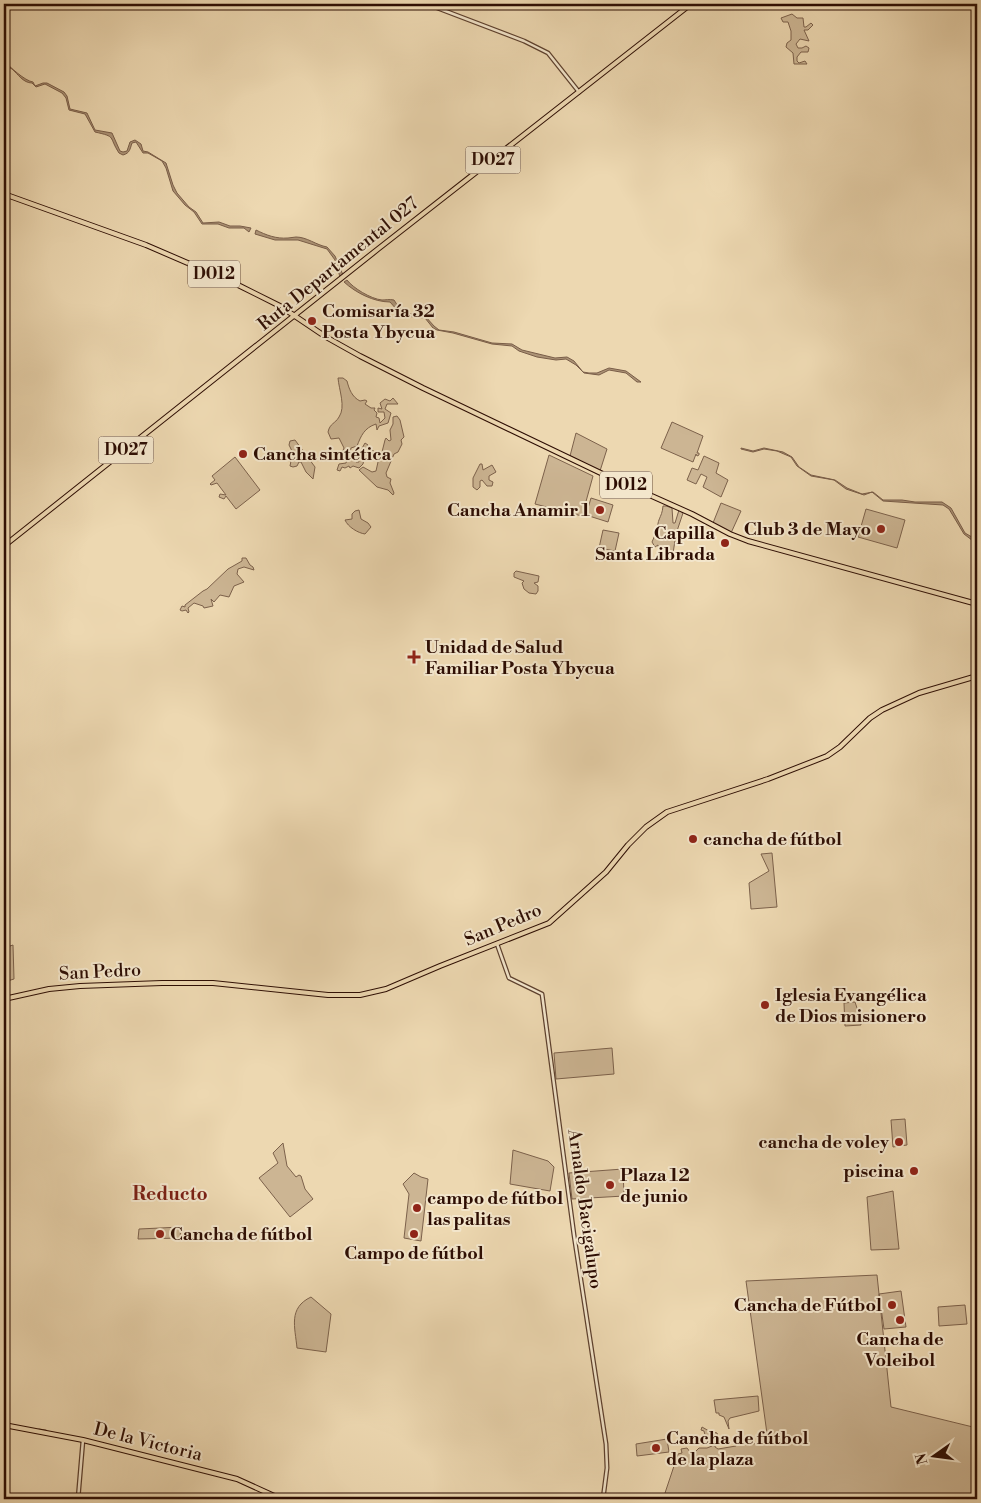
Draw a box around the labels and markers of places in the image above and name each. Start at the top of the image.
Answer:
place label: Comisaría 32 Posta Ybycua [322,300,436,344]
marker: Comisaría 32 Posta Ybycua [306,315,318,327]
place label: Cancha sintética [253,443,392,466]
marker: Cancha sintética [237,448,249,460]
place label: Cancha Anamir 1 [447,499,590,522]
marker: Cancha Anamir 1 [594,504,606,516]
place label: Club 3 de Mayo [744,518,871,541]
place label: Capilla Santa Librada [595,522,715,566]
marker: Club 3 de Mayo [875,523,887,535]
marker: Capilla Santa Librada [719,537,731,549]
place label: Unidad de Salud Familiar Posta Ybycua [425,636,615,680]
marker: Unidad de Salud Familiar Posta Ybycua [407,650,421,664]
place label: cancha de fútbol [703,828,842,851]
marker: cancha de fútbol [687,833,699,845]
place label: Iglesia Evangélica de Dios misionero [775,984,927,1028]
marker: Iglesia Evangélica de Dios misionero [759,999,771,1011]
place label: cancha de voley [758,1131,890,1154]
marker: cancha de voley [893,1136,905,1148]
place label: piscina [843,1160,904,1183]
place label: Plaza 12 de junio [620,1164,690,1208]
marker: piscina [908,1165,920,1177]
marker: Plaza 12 de junio [604,1179,616,1191]
place label: campo de fútbol las palitas [427,1187,563,1231]
marker: campo de fútbol las palitas [411,1202,423,1214]
place label: Cancha de fútbol [170,1223,313,1246]
marker: Cancha de fútbol [154,1228,166,1240]
marker: Campo de fútbol [408,1228,420,1240]
place label: Campo de fútbol [344,1242,484,1265]
place label: Cancha de Fútbol [734,1294,882,1317]
marker: Cancha de Fútbol [886,1299,898,1311]
marker: Cancha de Voleibol [894,1314,906,1326]
place label: Cancha de Voleibol [856,1328,944,1372]
place label: Cancha de fútbol de la plaza [666,1427,809,1471]
marker: Cancha de fútbol de la plaza [650,1442,662,1454]

